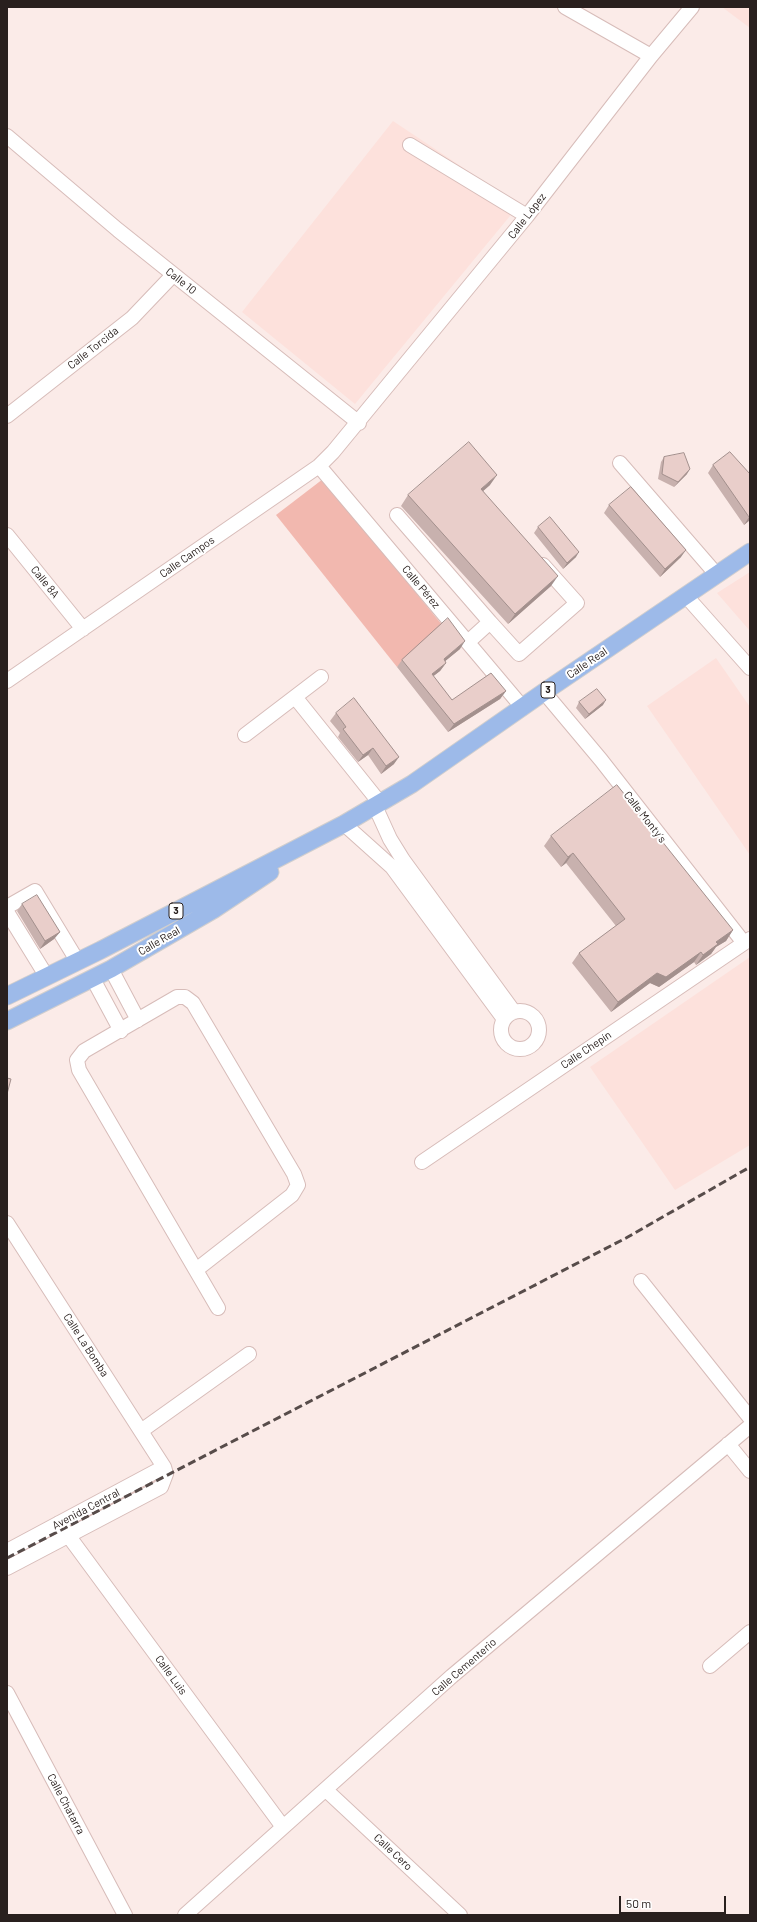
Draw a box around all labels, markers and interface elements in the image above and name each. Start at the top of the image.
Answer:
street label: Calle López [505,191,549,241]
street label: Calle 10 [163,265,199,297]
street label: Calle Torcida [65,324,121,372]
street label: Calle Campos [157,533,217,581]
street label: Calle 8A [28,563,62,601]
street label: Calle Pérez [399,563,443,611]
street label: Calle Real [564,645,610,681]
road number: 3 [541,682,555,698]
street label: Calle Monty´s [621,789,669,845]
road number: 3 [169,903,183,919]
street label: Calle Real [136,924,182,958]
street label: Calle Chepín [558,1028,614,1072]
street label: Calle La Bomba [61,1311,111,1379]
street label: Avenida Central [50,1486,122,1532]
street label: Calle Cementerio [429,1635,499,1699]
street label: Calle Luis [152,1653,190,1697]
street label: Calle Chatarra [45,1771,87,1837]
street label: Calle Cero [371,1831,415,1873]
scale bar [621,1888,728,1914]
text: 50 m [626,1896,651,1910]

